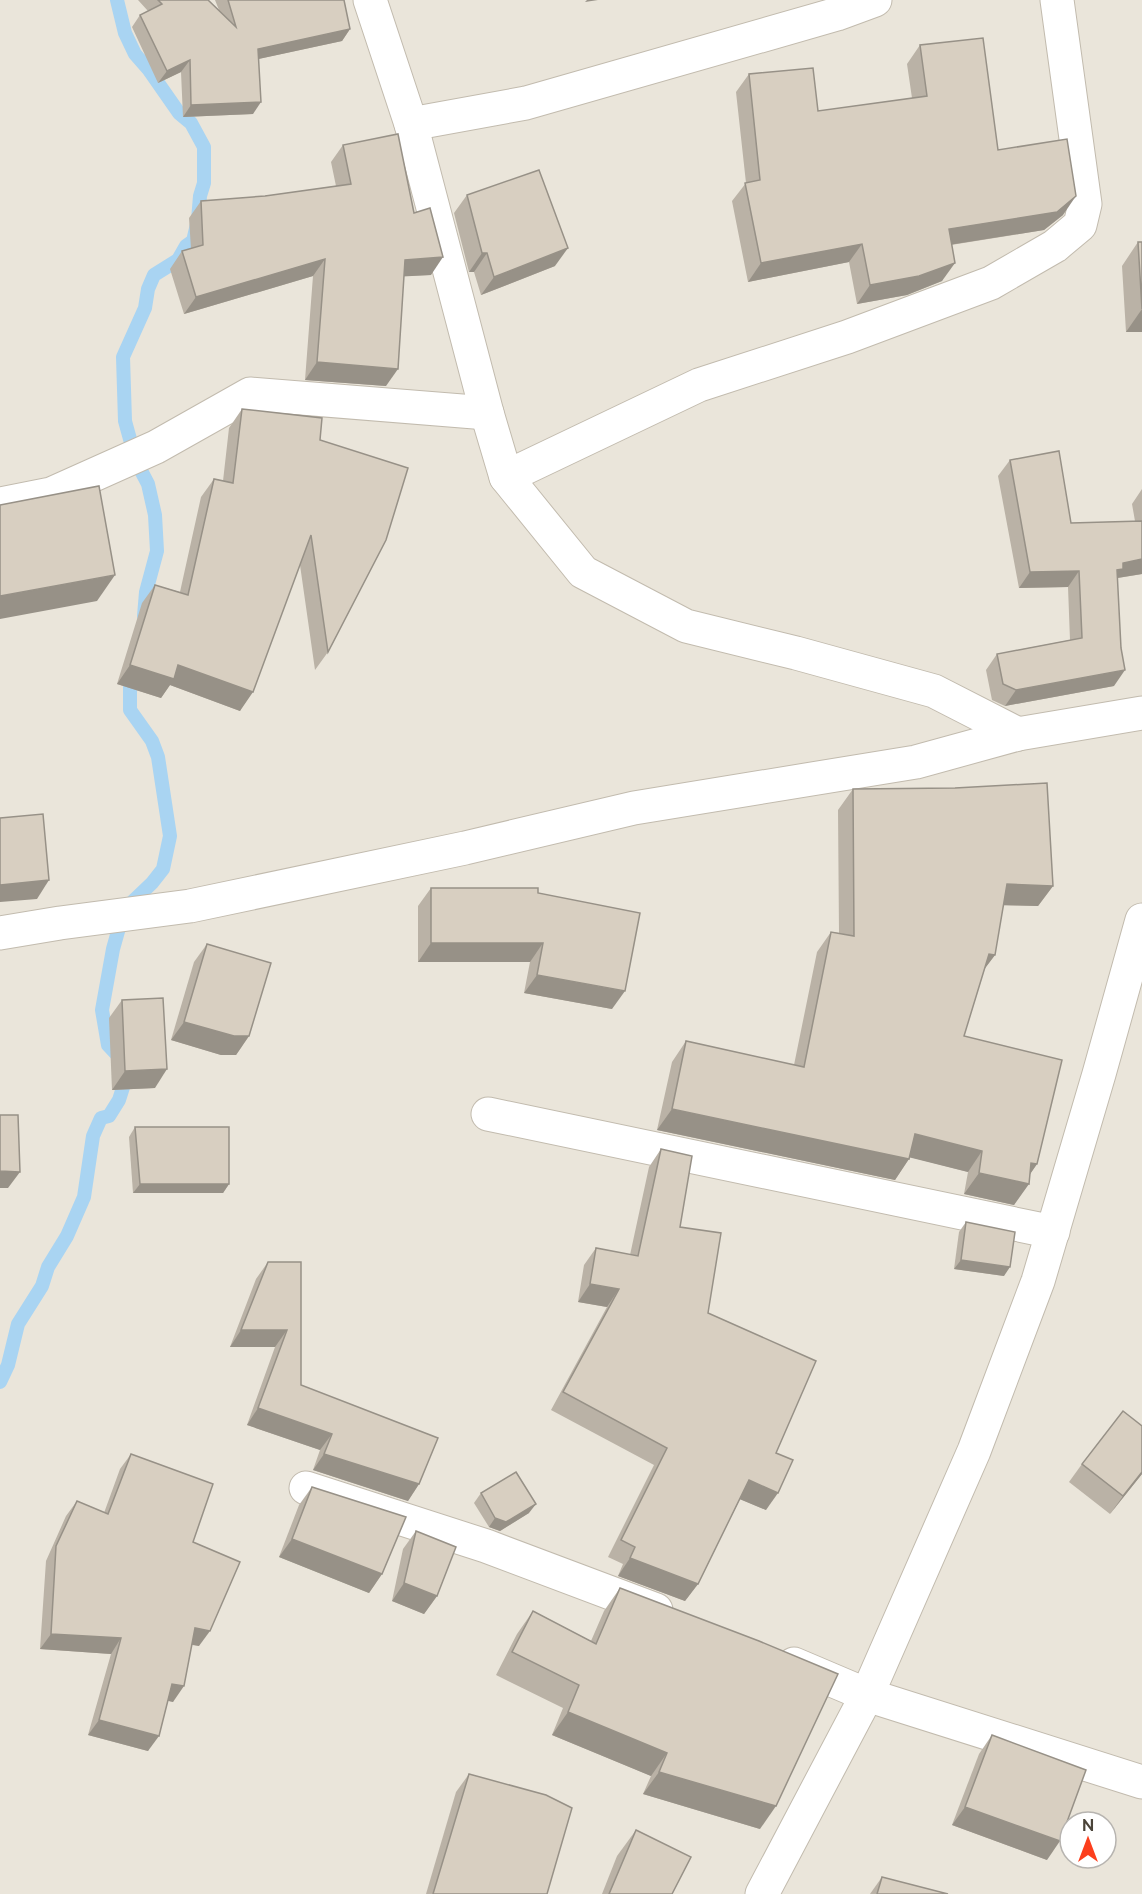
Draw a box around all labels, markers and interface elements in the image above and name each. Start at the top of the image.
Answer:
north arrow [1058,1810,1118,1870]
text: N [1082,1816,1094,1835]

